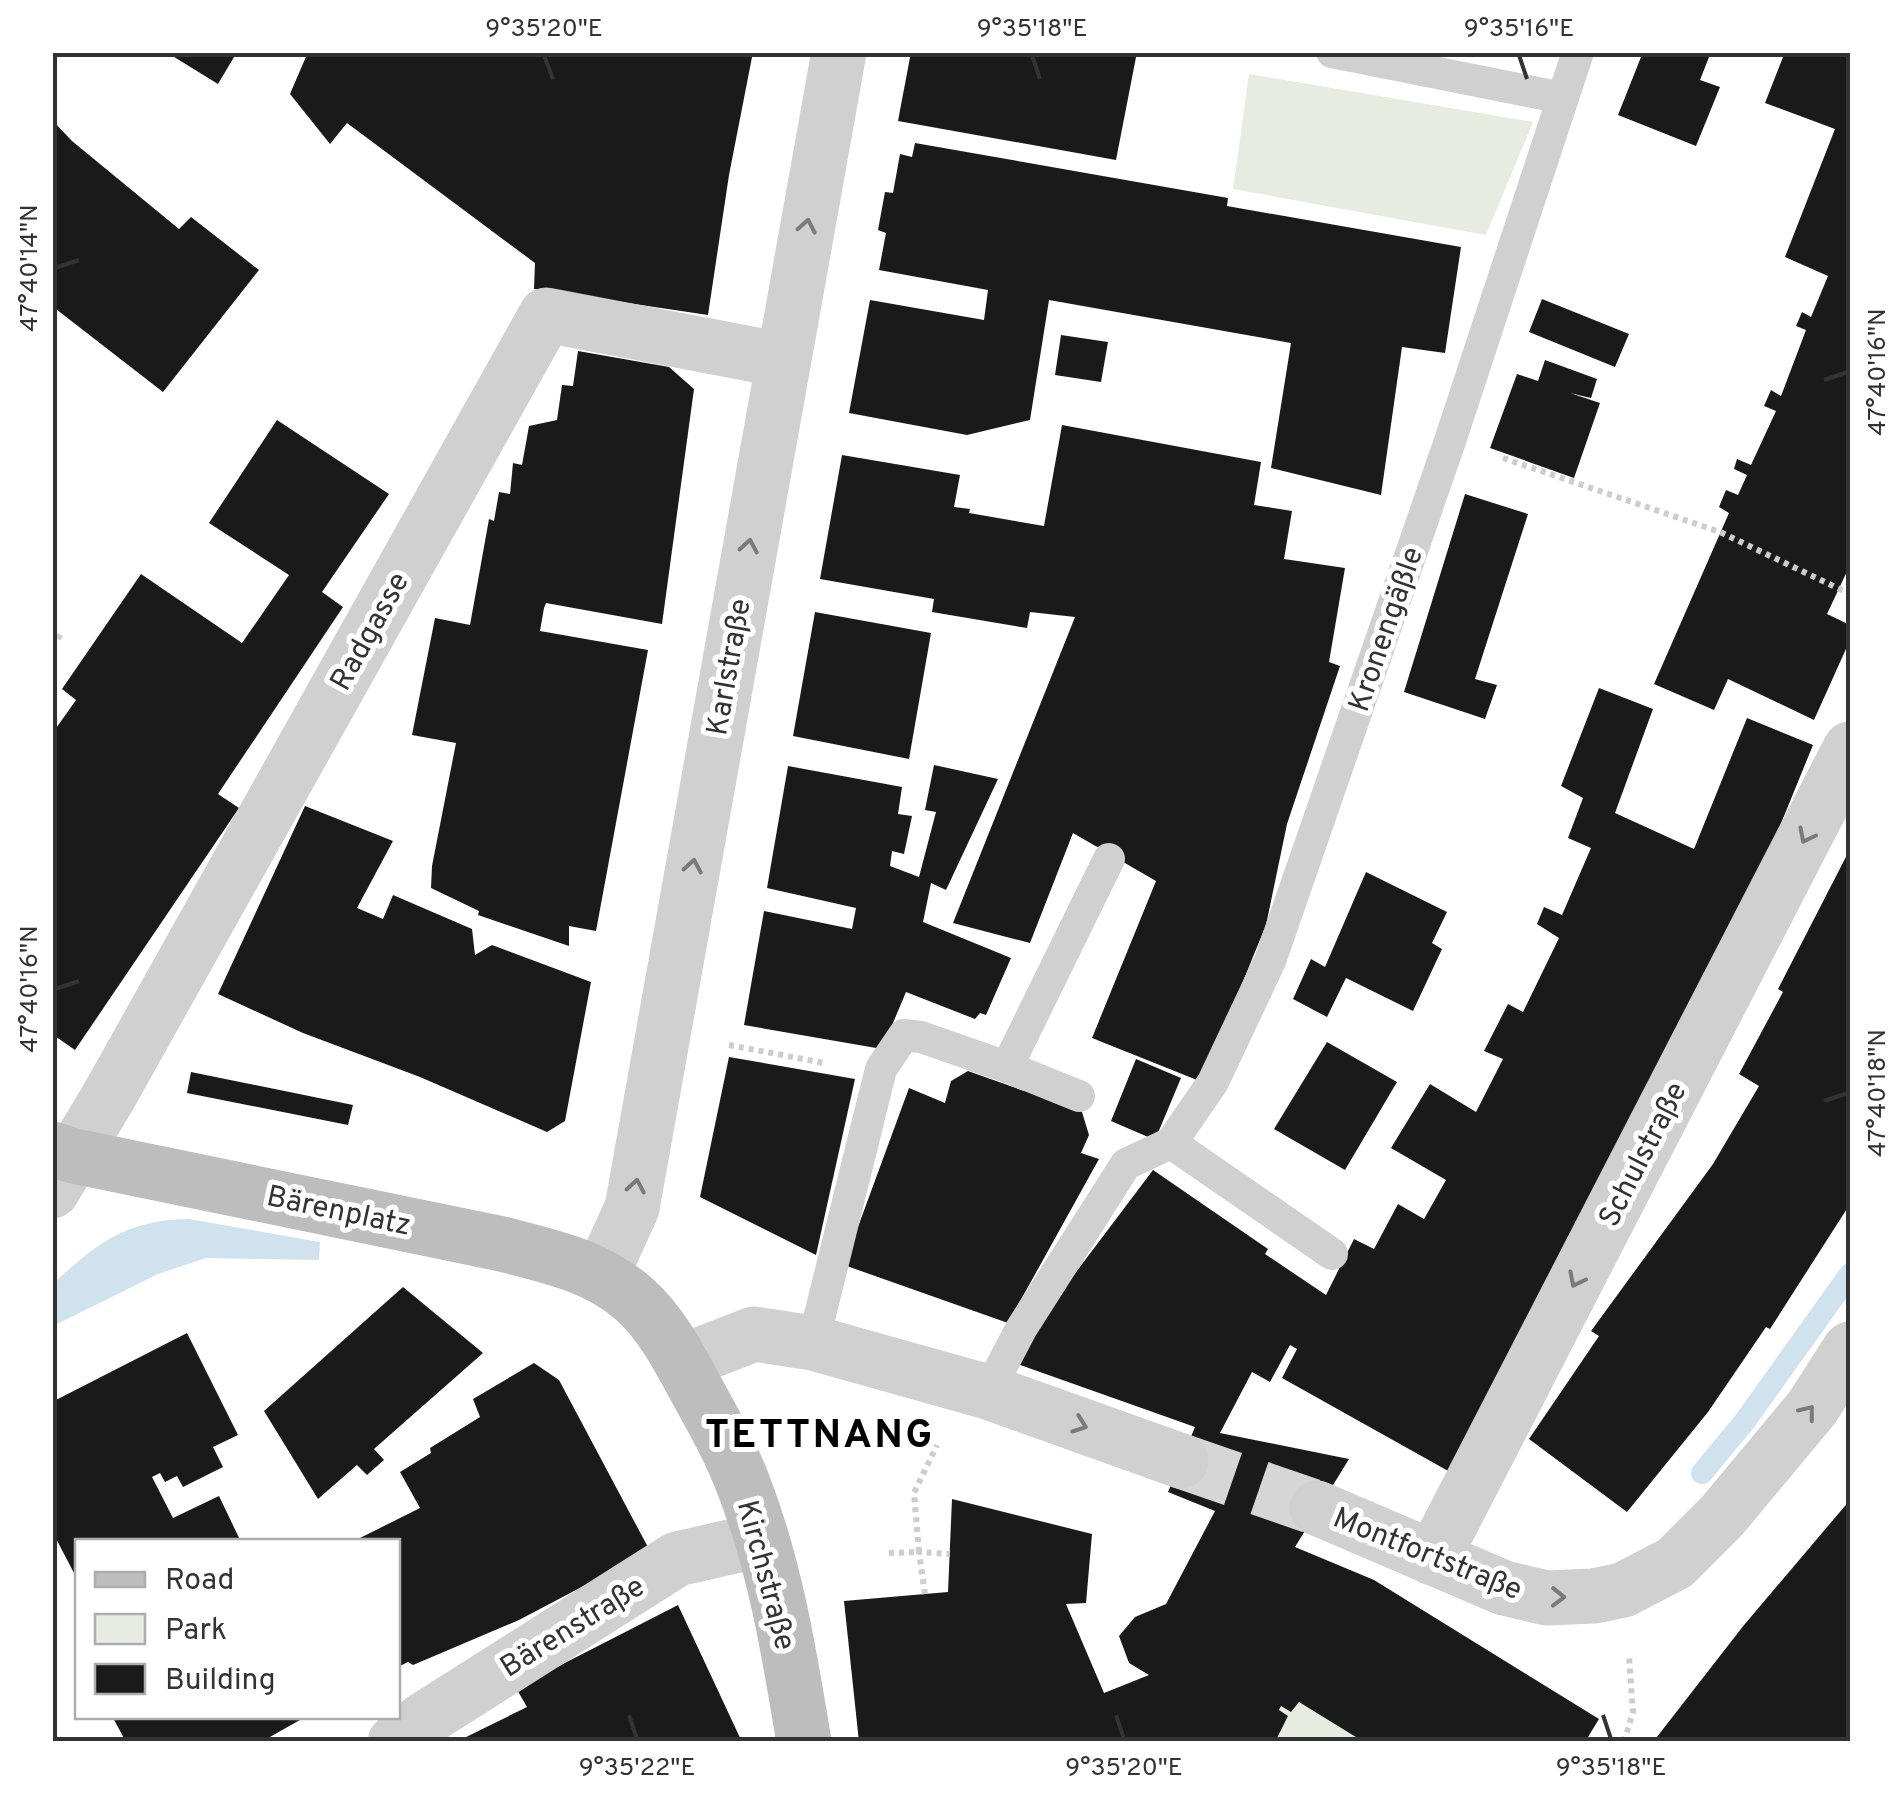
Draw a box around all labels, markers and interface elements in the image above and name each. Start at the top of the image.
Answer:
text: 9°35'20"E [485,14,603,46]
text: 9°35'18"E [977,14,1087,46]
text: 9°35'16"E [1464,14,1574,46]
text: 47°40'14"N [15,204,47,332]
one-way arrow [795,217,816,234]
text: 47°40'16"N [1863,308,1895,436]
one-way arrow [738,537,759,554]
street label: Kronengäßle [1342,542,1433,717]
street label: Radgasse [324,567,419,698]
street label: Karlstraße [700,596,761,739]
one-way arrow [1799,825,1818,843]
one-way arrow [682,857,703,874]
text: 47°40'16"N [15,925,47,1053]
text: 47°40'18"N [1863,1029,1895,1157]
street label: Schulstraße [1592,1077,1696,1234]
one-way arrow [625,1177,646,1194]
street label: Bärenplatz [263,1179,414,1246]
one-way arrow [1568,1270,1588,1288]
one-way arrow [1796,1406,1813,1424]
district label: TETTNANG [705,1412,935,1462]
one-way arrow [1070,1413,1087,1433]
street label: Kirchstraße [727,1497,802,1655]
street label: Montfortstraße [1327,1501,1527,1610]
legend [75,1539,400,1719]
text: Road [165,1563,234,1600]
street label: Bärenstraße [494,1569,652,1687]
one-way arrow [1551,1586,1567,1607]
text: Park [165,1613,227,1650]
text: Building [165,1663,276,1700]
text: 9°35'22"E [579,1753,695,1785]
text: 9°35'20"E [1065,1753,1183,1785]
text: 9°35'18"E [1556,1753,1666,1785]

